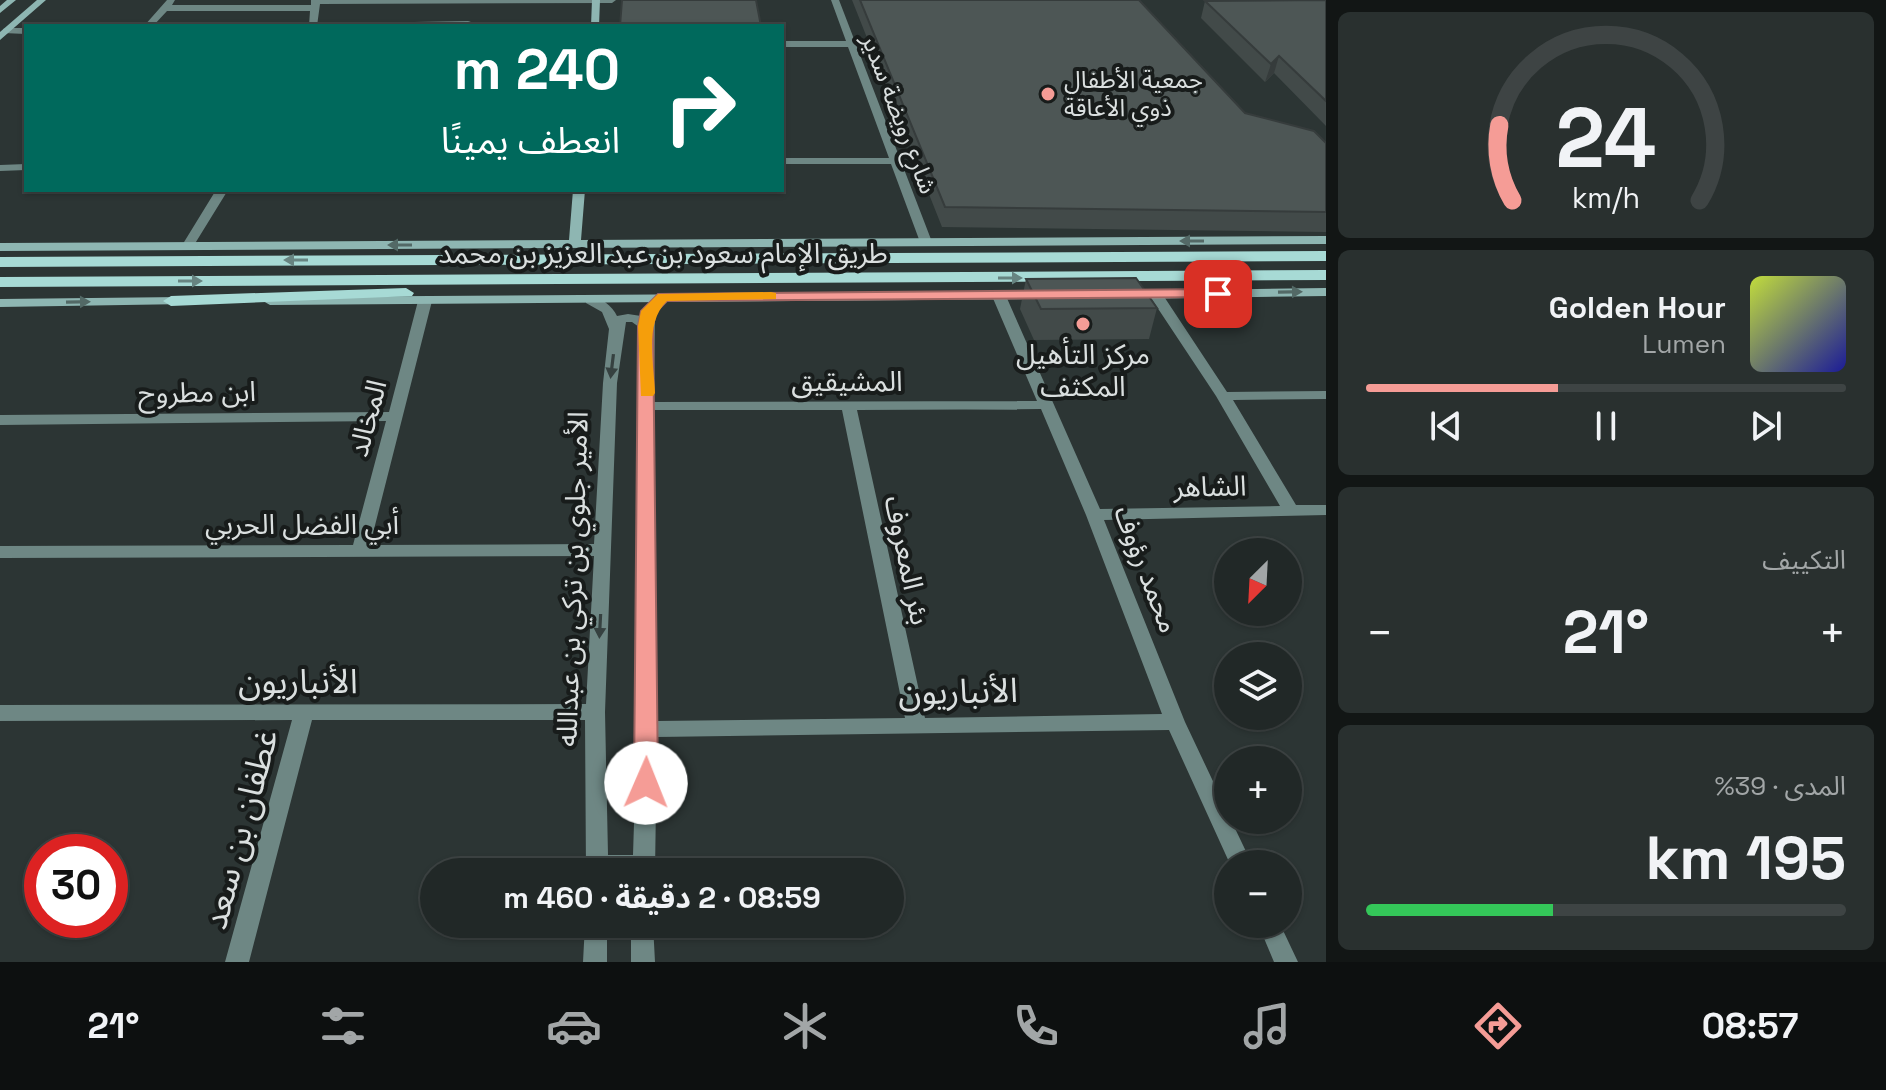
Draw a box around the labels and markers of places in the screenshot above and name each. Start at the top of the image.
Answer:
place label: جمعية الأطفال ذوي الأعاقة [1064,64,1203,127]
marker: جمعية الأطفال ذوي الأعاقة [1039,85,1057,103]
pin [1184,260,1252,328]
marker: مركز التأهيل المكثف [1074,315,1092,333]
place label: مركز التأهيل المكثف [1016,336,1150,404]

